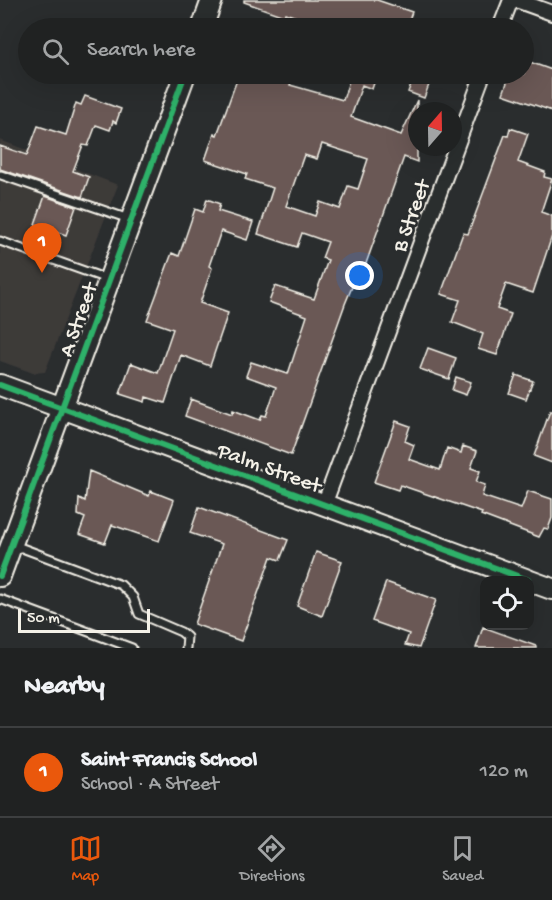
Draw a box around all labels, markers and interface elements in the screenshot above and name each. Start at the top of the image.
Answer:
search box [18,18,534,84]
icon: search [39,35,72,68]
text: Search here [87,38,195,64]
north arrow [408,102,462,156]
street label: B Street [387,175,439,257]
pin: 1 [22,224,62,273]
your location [345,261,374,290]
street label: A Street [54,278,106,361]
street label: Palm Street [212,439,326,501]
map controls [480,576,534,630]
button: locate [480,576,534,630]
scale bar [18,606,150,634]
text: 50 m [27,610,60,629]
text: Nearby [24,672,105,703]
text: Saint Francis School [81,748,257,774]
text: 1 [39,761,48,784]
text: 120 m [480,761,528,784]
text: School · A Street [81,774,219,797]
tab: Map [69,832,102,887]
tab: Directions [239,832,305,887]
tab: Saved [442,832,483,887]

